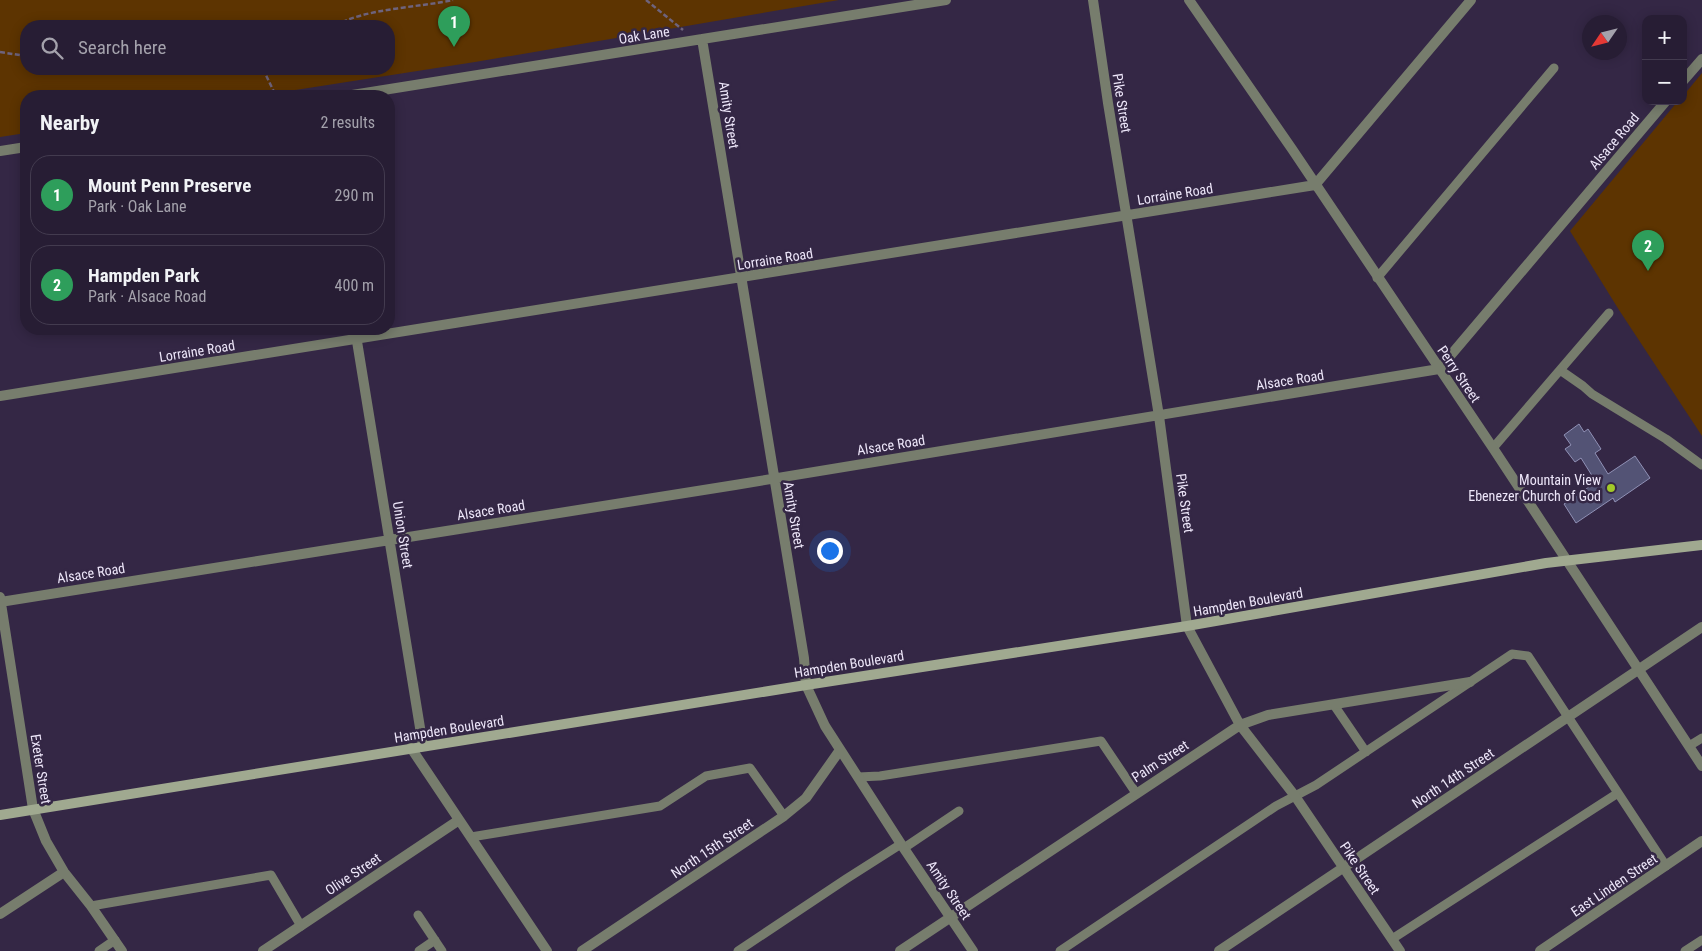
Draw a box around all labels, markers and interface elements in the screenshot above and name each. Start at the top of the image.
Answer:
pin: 1 [438,6,470,47]
north arrow [1582,15,1627,60]
map controls [1642,15,1687,105]
button: + [1642,15,1687,60]
search box [20,20,395,75]
street label: Oak Lane [617,23,671,47]
icon: search [38,34,66,62]
text: Search here [78,36,166,59]
button: − [1642,60,1687,105]
street label: Pike Street [1109,72,1135,134]
street label: Amity Street [716,80,742,150]
street label: Alsace Road [1586,110,1642,172]
text: Nearby [40,111,99,135]
text: 2 results [320,113,375,132]
text: Mount Penn Preserve [88,174,251,197]
street label: Lorraine Road [1136,180,1214,208]
text: 1 [53,186,61,205]
text: 290 m [335,186,374,205]
text: Park · Oak Lane [88,197,186,216]
pin: 2 [1632,230,1664,271]
street label: Lorraine Road [736,245,814,273]
text: Hampden Park [88,264,199,287]
text: 2 [53,276,61,295]
text: 400 m [335,276,374,295]
text: Park · Alsace Road [88,287,206,306]
street label: Lorraine Road [158,337,236,365]
street label: Perry Street [1434,343,1484,405]
street label: Alsace Road [1255,367,1325,393]
street label: Alsace Road [856,432,926,458]
street label: Pike Street [1173,472,1197,534]
place label: Mountain View Ebenezer Church of God [1468,472,1601,504]
street label: Amity Street [780,480,808,550]
marker: Mountain View Ebenezer Church of God [1605,482,1617,494]
street label: Alsace Road [456,497,526,523]
street label: Union Street [390,500,416,570]
your location [817,538,843,564]
street label: Alsace Road [56,560,126,586]
street label: Hampden Boulevard [1192,584,1304,620]
street label: Hampden Boulevard [793,647,905,681]
street label: Hampden Boulevard [393,712,505,746]
street label: Exeter Street [28,733,54,805]
street label: Palm Street [1129,737,1191,785]
street label: North 14th Street [1409,745,1497,811]
street label: North 15th Street [668,815,756,881]
street label: Pike Street [1337,839,1383,897]
street label: Olive Street [322,850,384,898]
street label: East Linden Street [1568,850,1660,920]
street label: Amity Street [923,857,975,923]

